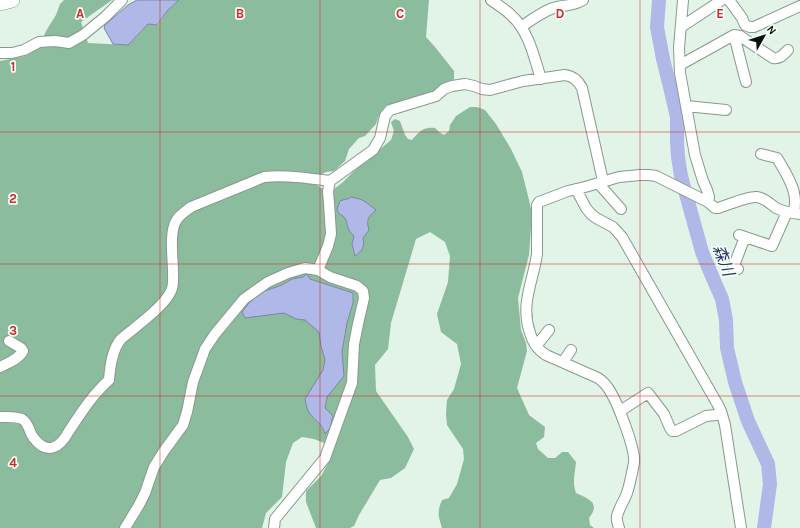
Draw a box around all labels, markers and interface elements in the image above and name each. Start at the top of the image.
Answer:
text: A [76,6,84,21]
text: B [236,6,244,21]
text: C [396,6,404,21]
text: D [556,6,565,21]
text: E [716,6,724,21]
north arrow [744,16,784,56]
text: N [764,23,779,37]
text: 1 [11,59,15,74]
text: 2 [9,191,17,206]
water label: 森川 [709,242,739,280]
text: 3 [9,323,17,338]
text: 4 [9,455,17,470]

